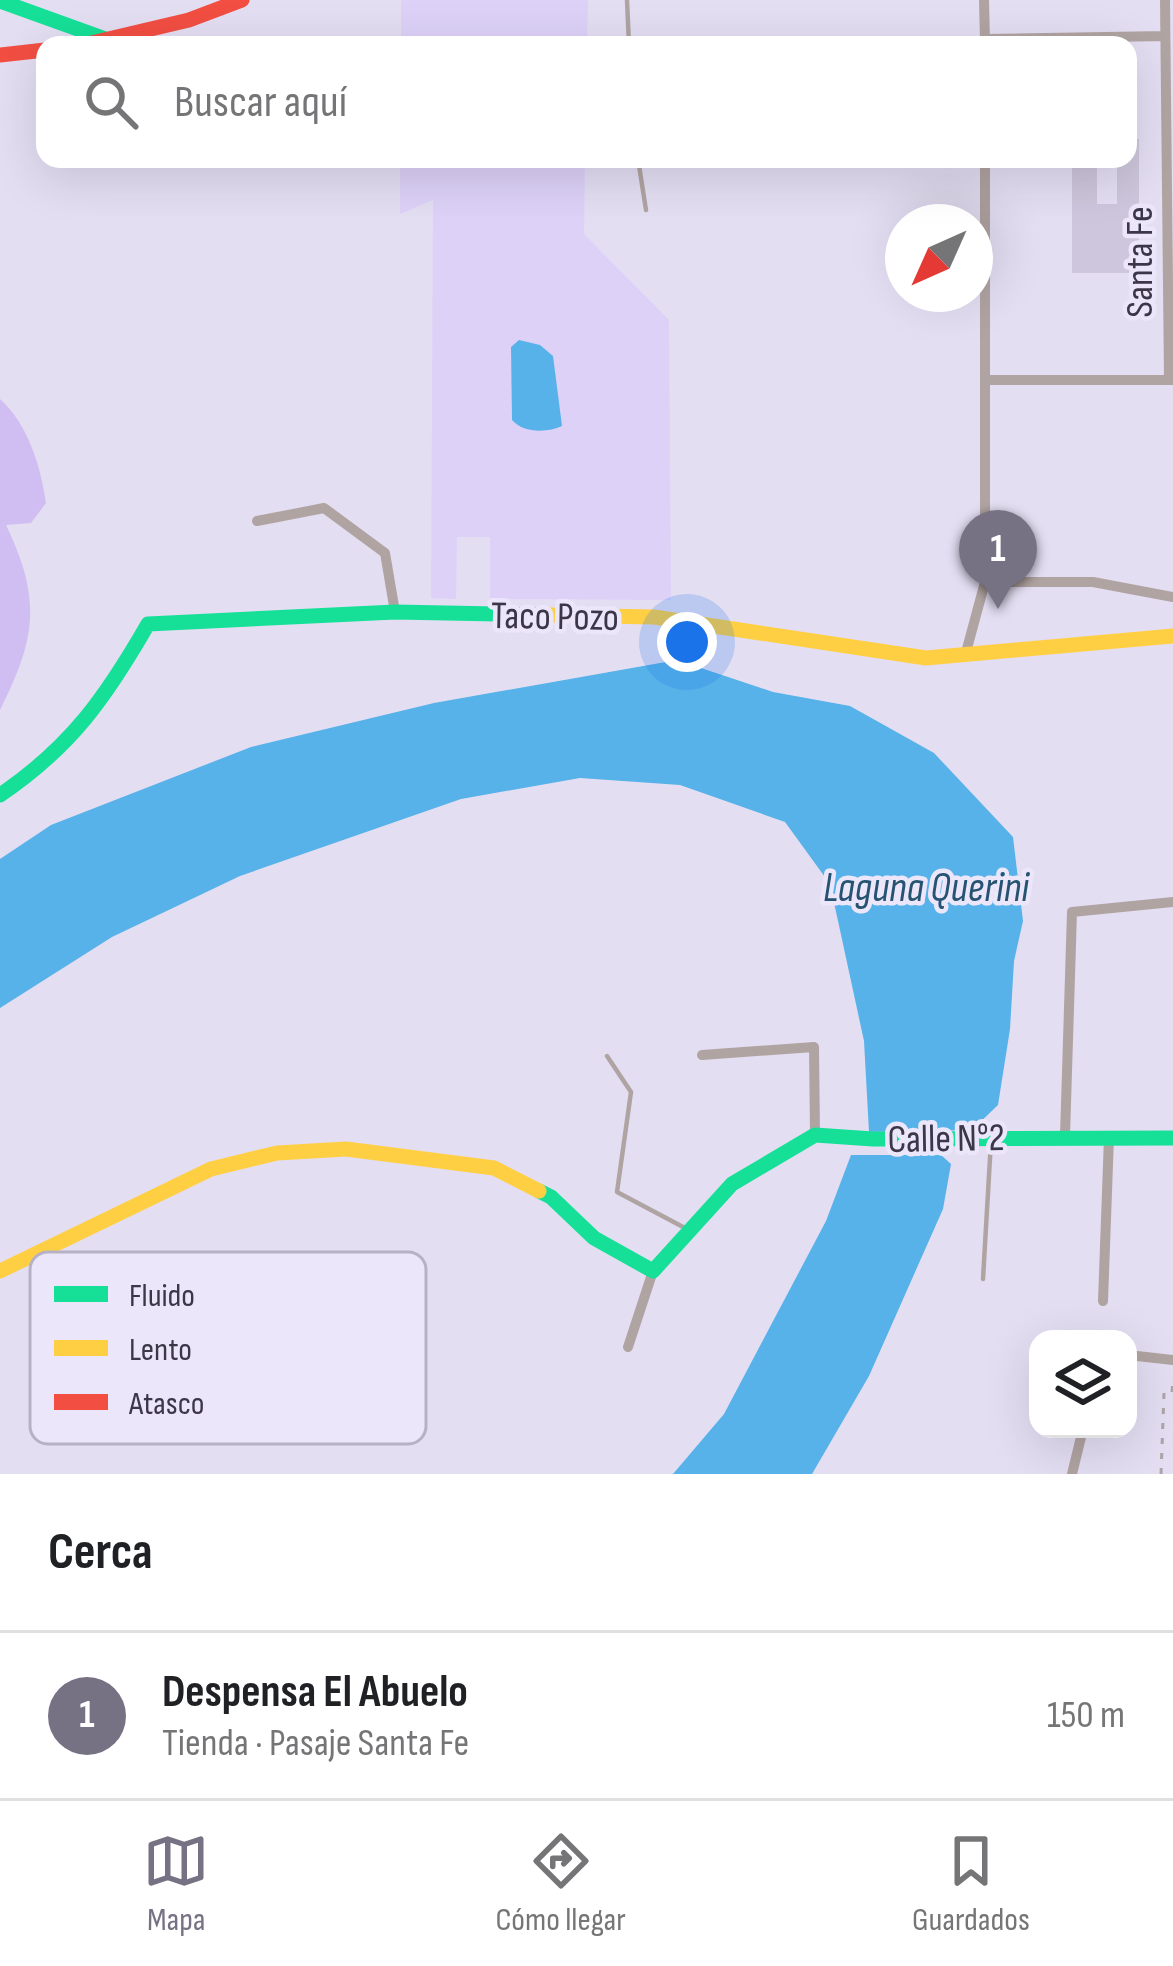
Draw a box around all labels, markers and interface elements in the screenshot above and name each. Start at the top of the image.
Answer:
search box [36,36,1137,168]
icon: search [78,69,144,135]
text: Buscar aquí [174,75,347,130]
north arrow [885,204,993,312]
street label: Santa Fe [1117,206,1164,318]
pin: 1 [959,510,1037,609]
street label: Taco Pozo [491,593,619,642]
your location [657,612,717,672]
water label: Laguna Querini [823,863,1030,914]
street label: Calle N°2 [887,1115,1005,1164]
legend [30,1252,426,1444]
text: Fluido [129,1276,195,1316]
text: Lento [129,1330,192,1370]
map controls [1029,1330,1137,1438]
button: layers [1029,1330,1137,1438]
text: Atasco [128,1384,204,1424]
text: Cerca [48,1522,153,1583]
text: Despensa El Abuelo [162,1665,468,1720]
text: 1 [79,1692,95,1739]
text: 150 m [1047,1692,1125,1739]
text: Tienda · Pasaje Santa Fe [162,1720,469,1767]
tab: Mapa [143,1828,209,1940]
tab: Cómo llegar [496,1828,626,1940]
tab: Guardados [912,1828,1030,1940]

